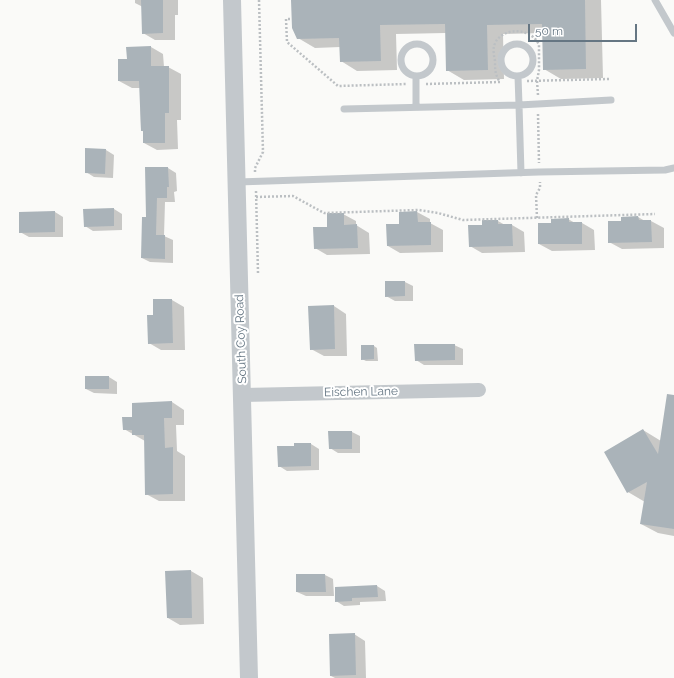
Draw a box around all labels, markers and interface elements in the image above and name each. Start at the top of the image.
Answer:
scale bar [530,16,639,42]
text: 50 m [535,24,563,38]
street label: South Coy Road [232,294,250,384]
street label: Eischen Lane [324,384,398,400]

